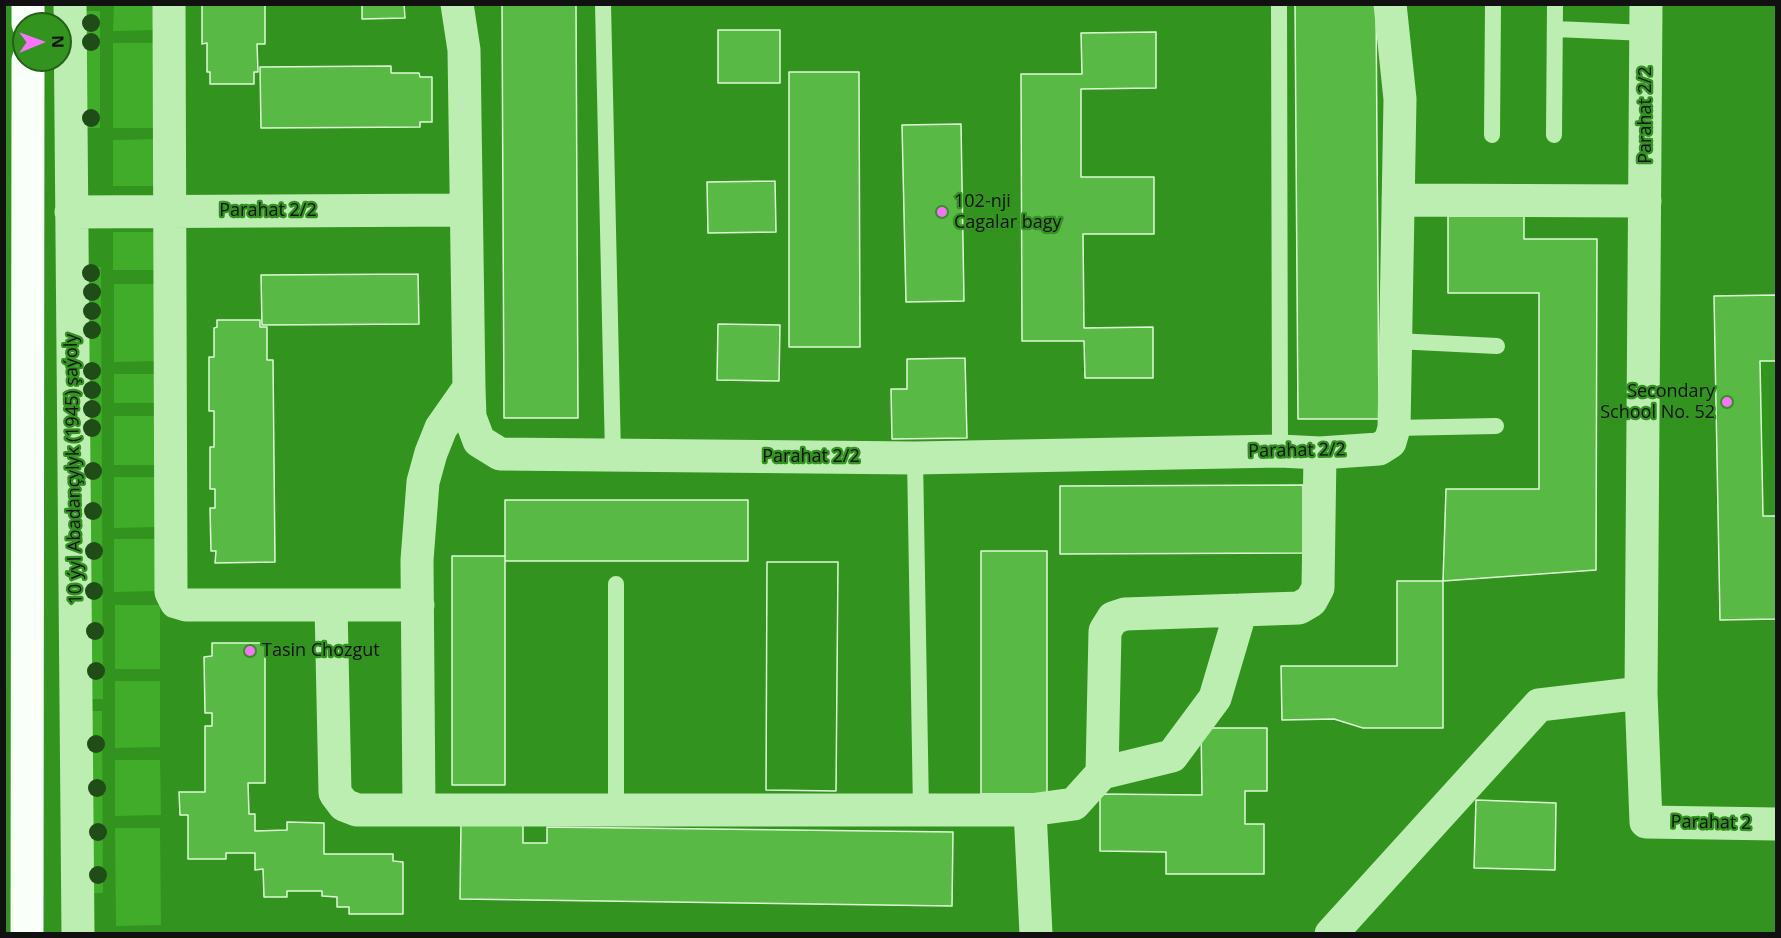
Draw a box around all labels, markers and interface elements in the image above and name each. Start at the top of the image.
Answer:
north arrow [12,12,72,72]
text: N [47,35,69,48]
street label: Parahat 2/2 [1635,66,1657,164]
place label: 102-nji Cagalar bagy [954,191,1061,234]
street label: Parahat 2/2 [219,200,317,222]
marker: 102-nji Cagalar bagy [935,205,949,219]
street label: 10 ýyl Abadançylyk (1945) şaýoly [61,333,87,605]
place label: Secondary School No. 52 [1600,381,1715,424]
marker: Secondary School No. 52 [1720,395,1734,409]
street label: Parahat 2/2 [1248,439,1346,463]
street label: Parahat 2/2 [762,446,860,468]
place label: Tasin Chozgut [262,640,380,662]
marker: Tasin Chozgut [243,644,257,658]
street label: Parahat 2 [1671,811,1751,835]

